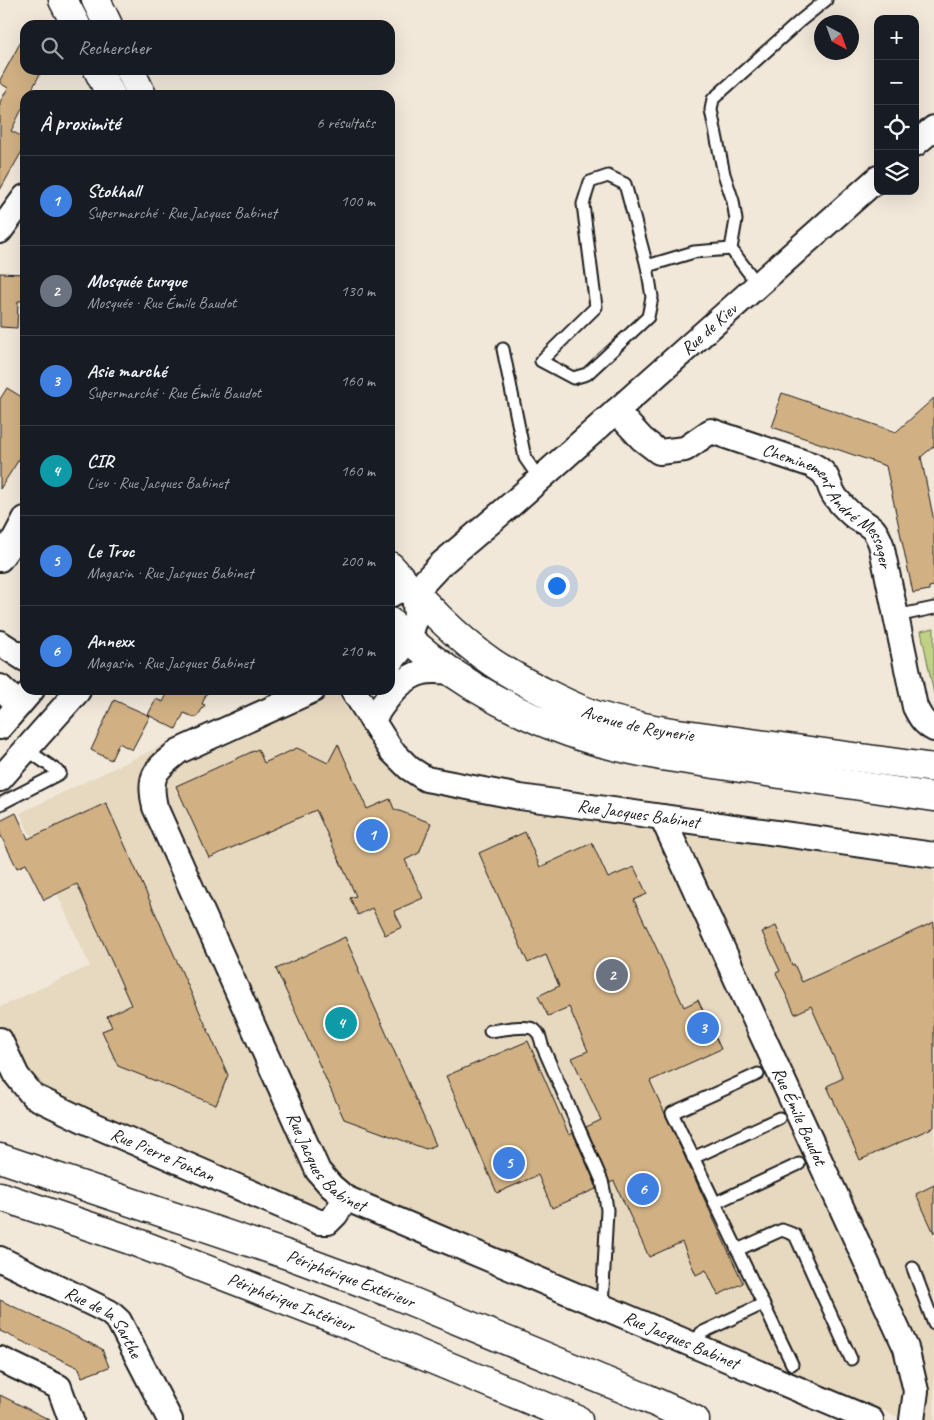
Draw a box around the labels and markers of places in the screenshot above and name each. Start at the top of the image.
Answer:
pin: 1 [356,816,388,854]
pin: 2 [596,956,628,994]
pin: 4 [325,1004,357,1042]
pin: 3 [687,1009,719,1047]
pin: 5 [493,1144,525,1182]
pin: 6 [627,1170,659,1208]

